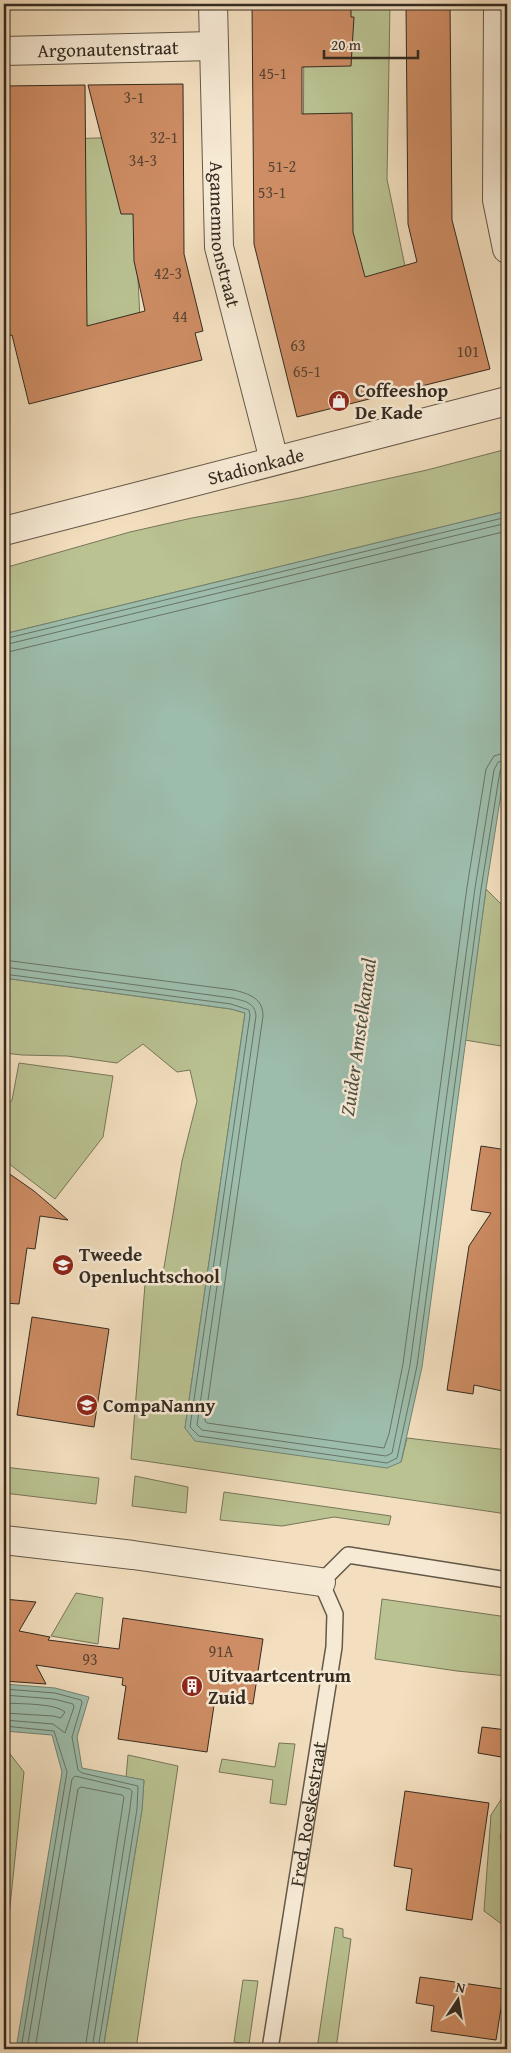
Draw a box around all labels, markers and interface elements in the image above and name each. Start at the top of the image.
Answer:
scale bar [324,28,417,60]
street label: Argonautenstraat [37,33,179,64]
text: 20 m [331,34,362,55]
house number: 45-1 [259,61,287,85]
house number: 3-1 [124,85,144,109]
house number: 32-1 [150,125,178,149]
house number: 34-3 [129,148,157,172]
house number: 51-2 [268,154,296,178]
street label: Agamemnonstraat [203,161,248,311]
house number: 53-1 [258,180,286,204]
house number: 42-3 [154,261,182,285]
house number: 44 [172,304,188,328]
house number: 63 [290,333,306,357]
house number: 101 [456,339,480,363]
house number: 65-1 [293,359,321,383]
place label: Coffeeshop De Kade [355,376,448,426]
shop icon: Coffeeshop De Kade [327,389,351,413]
street label: Stadionkade [205,440,307,492]
water label: Zuider Amstelkanaal [332,956,383,1118]
place label: Tweede Openluchtschool [79,1240,220,1290]
school or university icon: Tweede Openluchtschool [51,1253,75,1277]
place label: CompaNanny [103,1391,216,1419]
school or university icon: CompaNanny [75,1393,99,1417]
house number: 91A [208,1639,234,1663]
house number: 93 [82,1647,98,1671]
place label: Uitvaartcentrum Zuid [208,1661,352,1711]
building icon: Uitvaartcentrum Zuid [180,1674,204,1698]
street label: Fred. Roeskestraat [282,1739,333,1889]
north arrow [434,1976,484,2026]
text: N [454,1977,468,1998]

